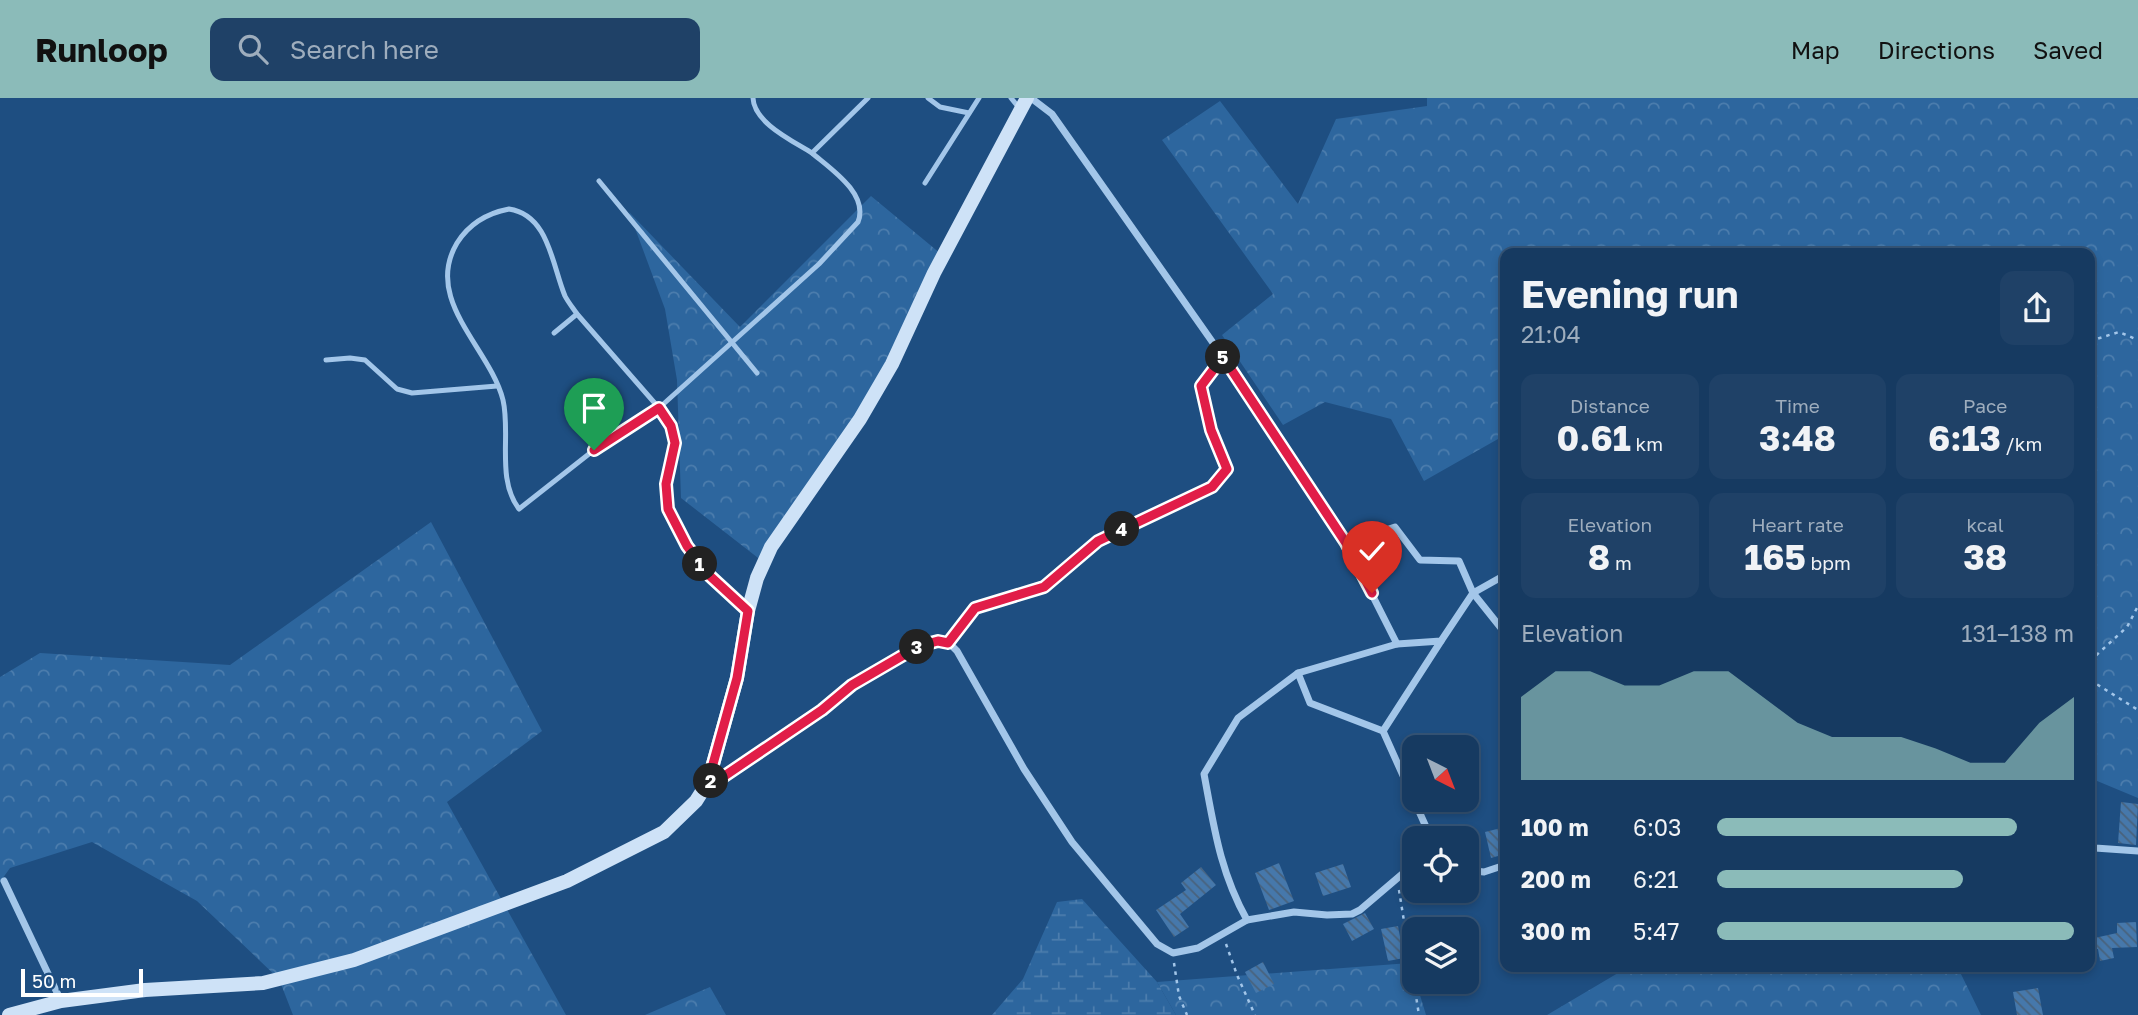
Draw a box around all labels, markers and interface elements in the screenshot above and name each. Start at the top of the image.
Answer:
search box [210,18,700,81]
text: Runloop [35,30,168,69]
icon: search [234,30,272,68]
text: Search here [290,34,439,65]
text: Map [1791,35,1840,64]
text: Directions [1878,35,1995,64]
text: Saved [2033,35,2103,64]
text: Evening run [1521,271,1739,316]
button: share [2000,271,2074,345]
text: 21:04 [1521,320,1581,348]
pin: 5 [1206,340,1240,374]
text: 5 [1217,345,1228,368]
pin [564,378,624,450]
icon: arrive [575,389,613,427]
text: Distance [1570,394,1650,417]
text: Time [1775,394,1820,417]
text: Pace [1963,394,2007,417]
text: 0.61 [1557,417,1631,459]
text: 3:48 [1759,417,1836,459]
text: 6:13 [1928,417,2001,459]
text: km [1631,432,1663,455]
text: /km [2001,432,2042,455]
pin: 4 [1104,512,1140,546]
text: Elevation [1568,513,1652,536]
text: Heart rate [1751,513,1844,536]
text: kcal [1966,513,2004,536]
text: 4 [1116,517,1127,540]
pin [1342,521,1402,593]
icon: check [1353,532,1391,570]
text: 8 [1588,536,1610,578]
text: 165 [1744,536,1806,578]
text: 38 [1963,536,2007,578]
pin: 1 [682,546,718,582]
text: m [1610,551,1632,574]
text: bpm [1806,551,1851,574]
text: 1 [695,552,704,575]
text: Elevation [1521,619,1623,647]
text: 131–138 m [1961,619,2074,647]
pin: 3 [900,630,934,664]
text: 3 [911,635,922,658]
north arrow [1402,735,1479,812]
map controls [1402,735,1479,994]
pin: 2 [694,764,728,798]
text: 2 [705,769,716,792]
text: 100 m [1521,813,1589,841]
text: 6:03 [1633,813,1682,841]
button: locate [1402,826,1479,903]
text: 200 m [1521,865,1591,893]
text: 6:21 [1633,865,1678,893]
button: layers [1402,917,1479,994]
text: 300 m [1521,917,1591,945]
text: 5:47 [1633,917,1679,945]
scale bar [21,966,144,998]
text: 50 m [32,969,76,992]

